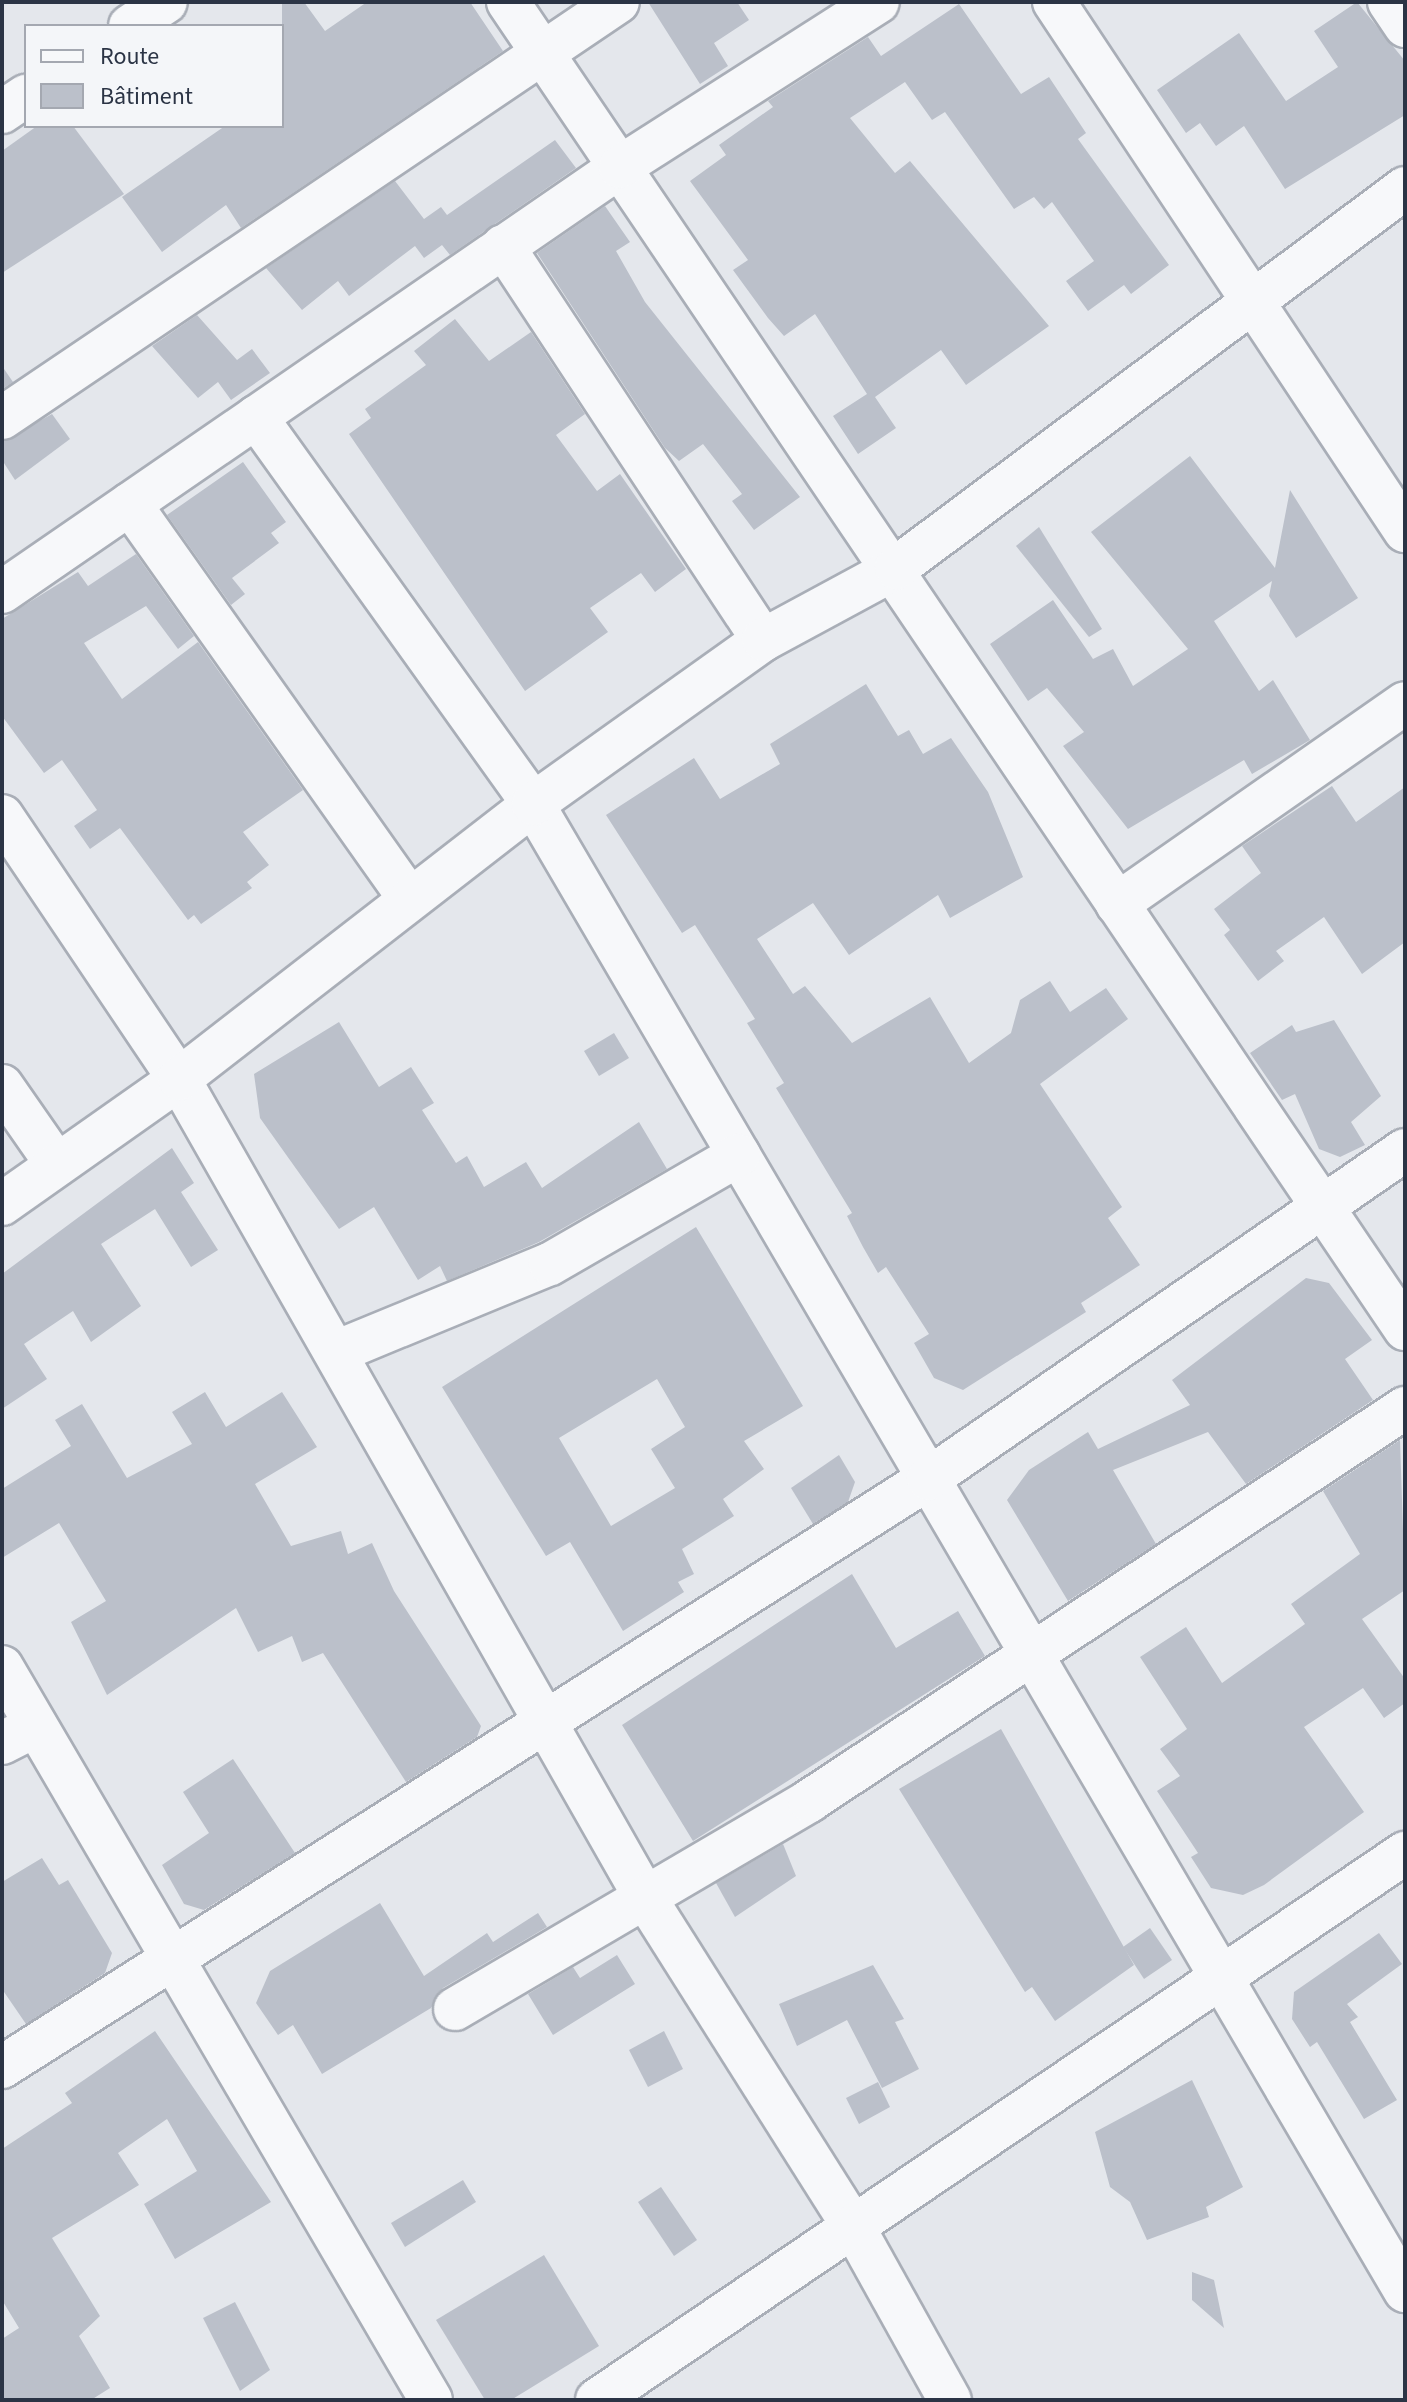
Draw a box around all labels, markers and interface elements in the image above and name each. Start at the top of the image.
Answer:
legend [24,24,284,128]
text: Route [100,39,159,74]
text: Bâtiment [100,79,193,114]

